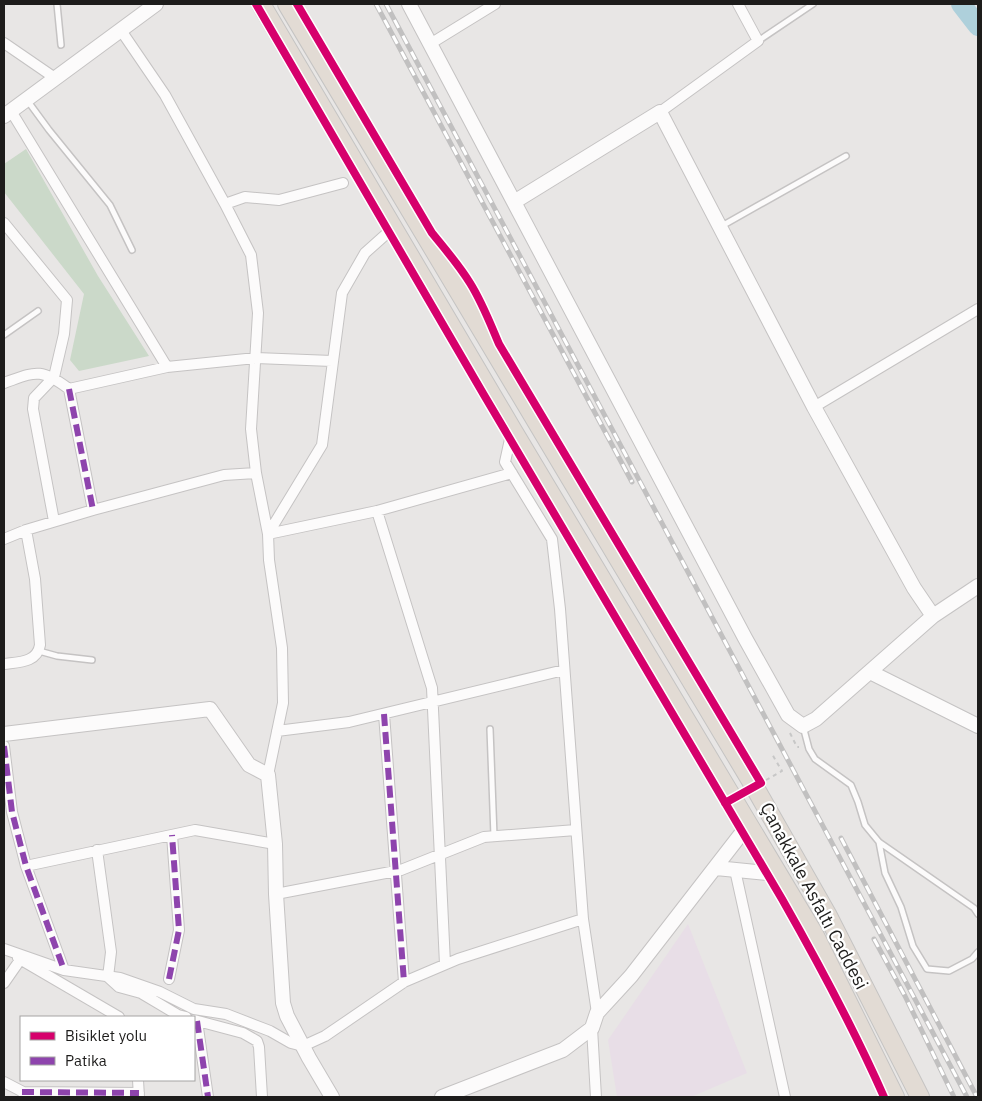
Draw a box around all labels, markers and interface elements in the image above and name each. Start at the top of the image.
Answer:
street label: Çanakkale Asfaltı Caddesi [755,798,874,993]
legend [20,1016,195,1081]
text: Bisiklet yolu [65,1026,147,1045]
text: Patika [65,1051,107,1070]

